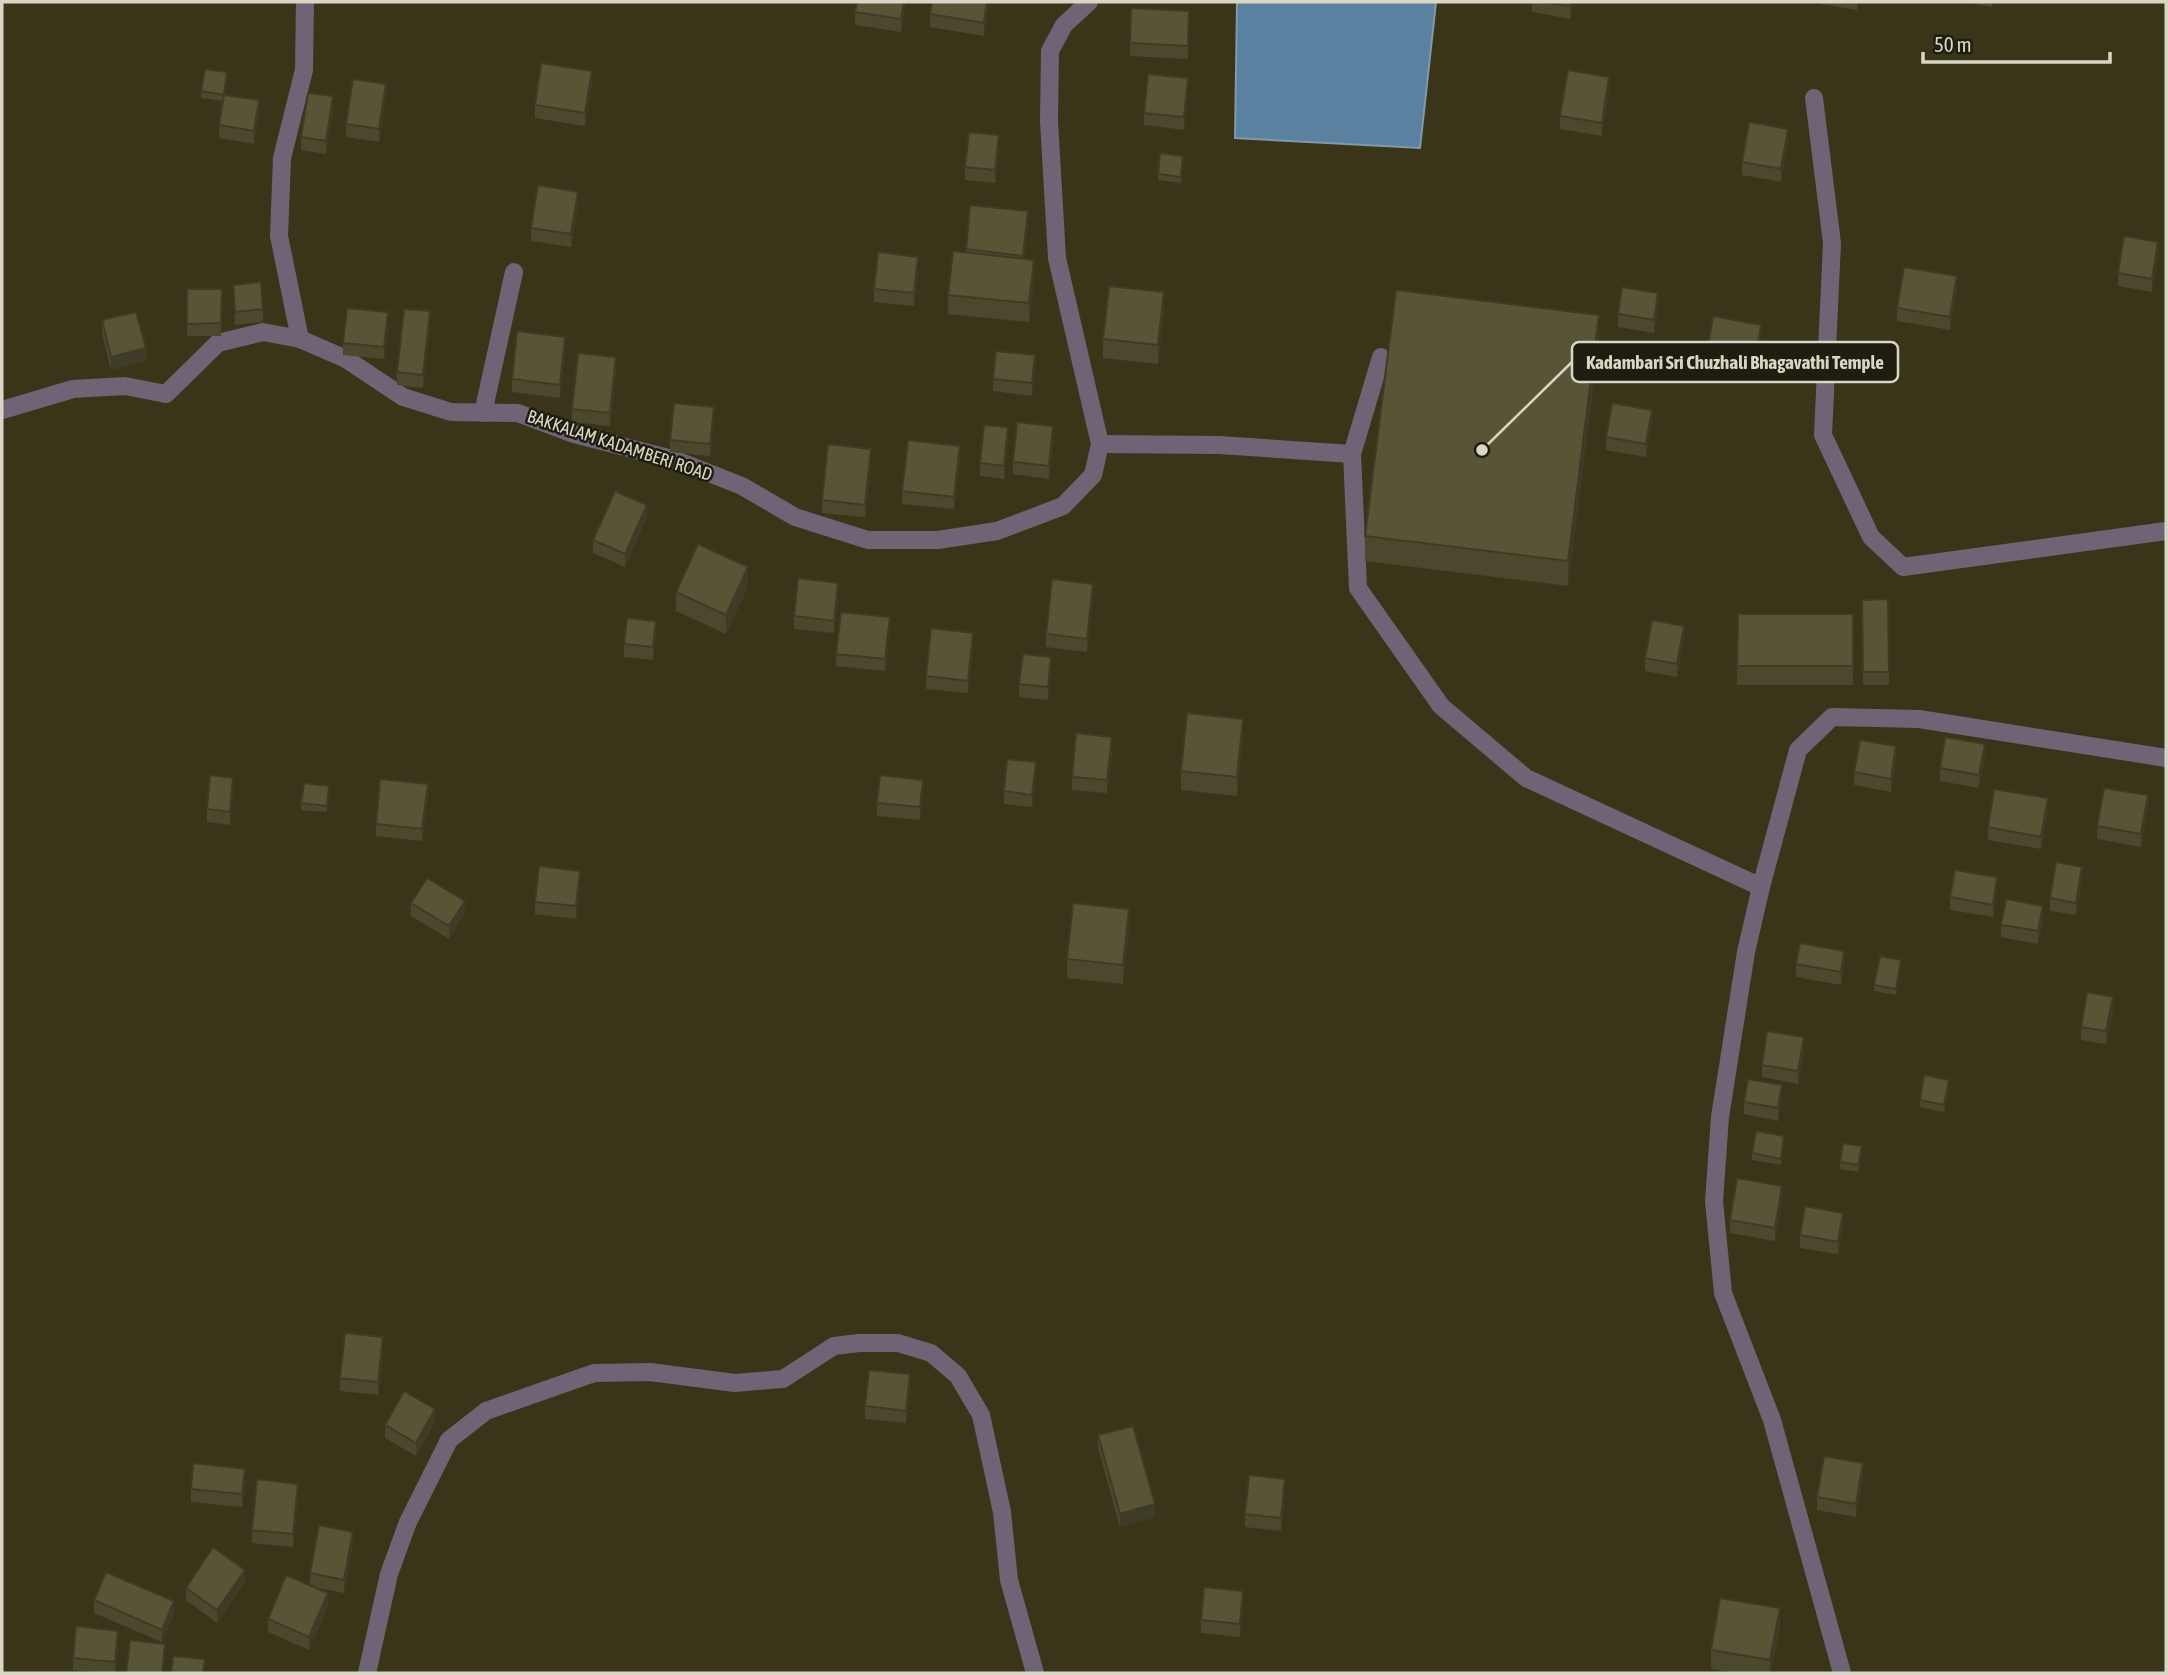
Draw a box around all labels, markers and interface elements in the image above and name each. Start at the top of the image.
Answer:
scale bar [1923,21,2110,65]
text: 50 m [1934,32,1972,56]
callout: Kadambari Sri Chuzhali Bhagavathi Temple [1572,342,1898,382]
text: Kadambari Sri Chuzhali Bhagavathi Temple [1586,351,1884,373]
street label: BAKKALAM KADAMBERI ROAD [525,405,715,485]

